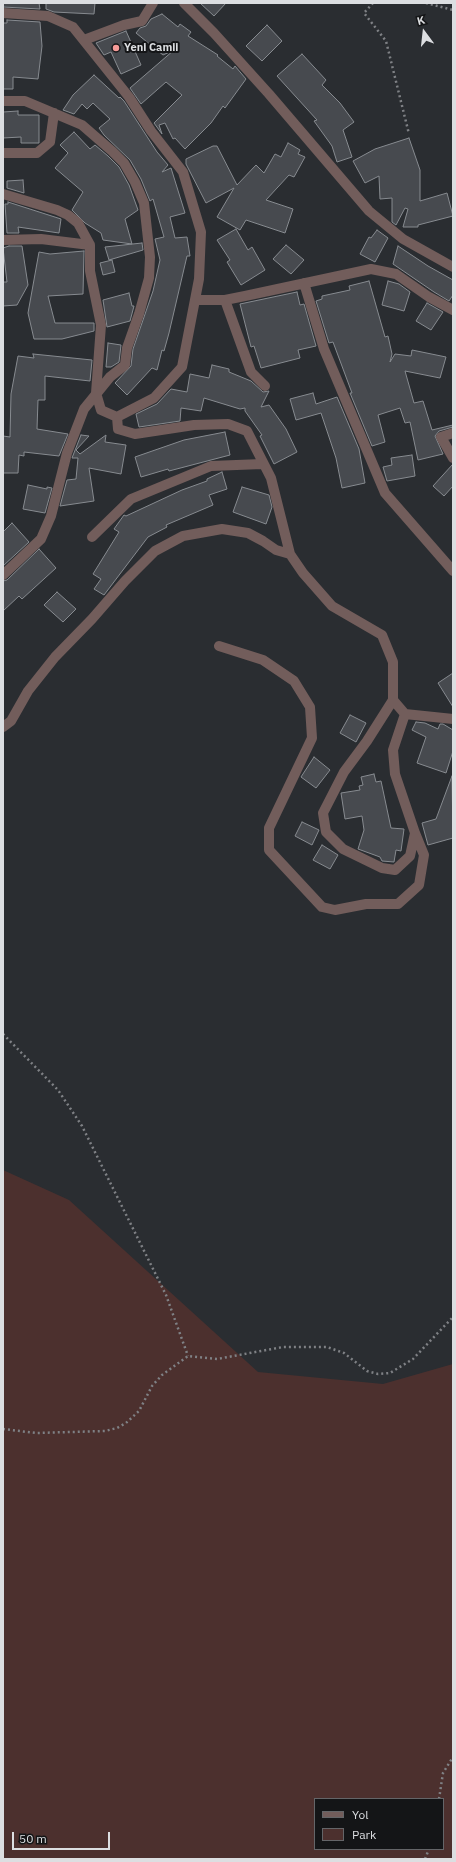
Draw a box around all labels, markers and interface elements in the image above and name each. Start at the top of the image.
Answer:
north arrow [404,12,444,52]
text: K [415,13,426,28]
place label: Yeni Camii [124,41,179,55]
marker: Yeni Camii [111,43,121,53]
legend [314,1798,444,1850]
text: Yol [352,1807,369,1822]
scale bar [14,1824,112,1850]
text: Park [352,1827,376,1842]
text: 50 m [19,1831,47,1846]

